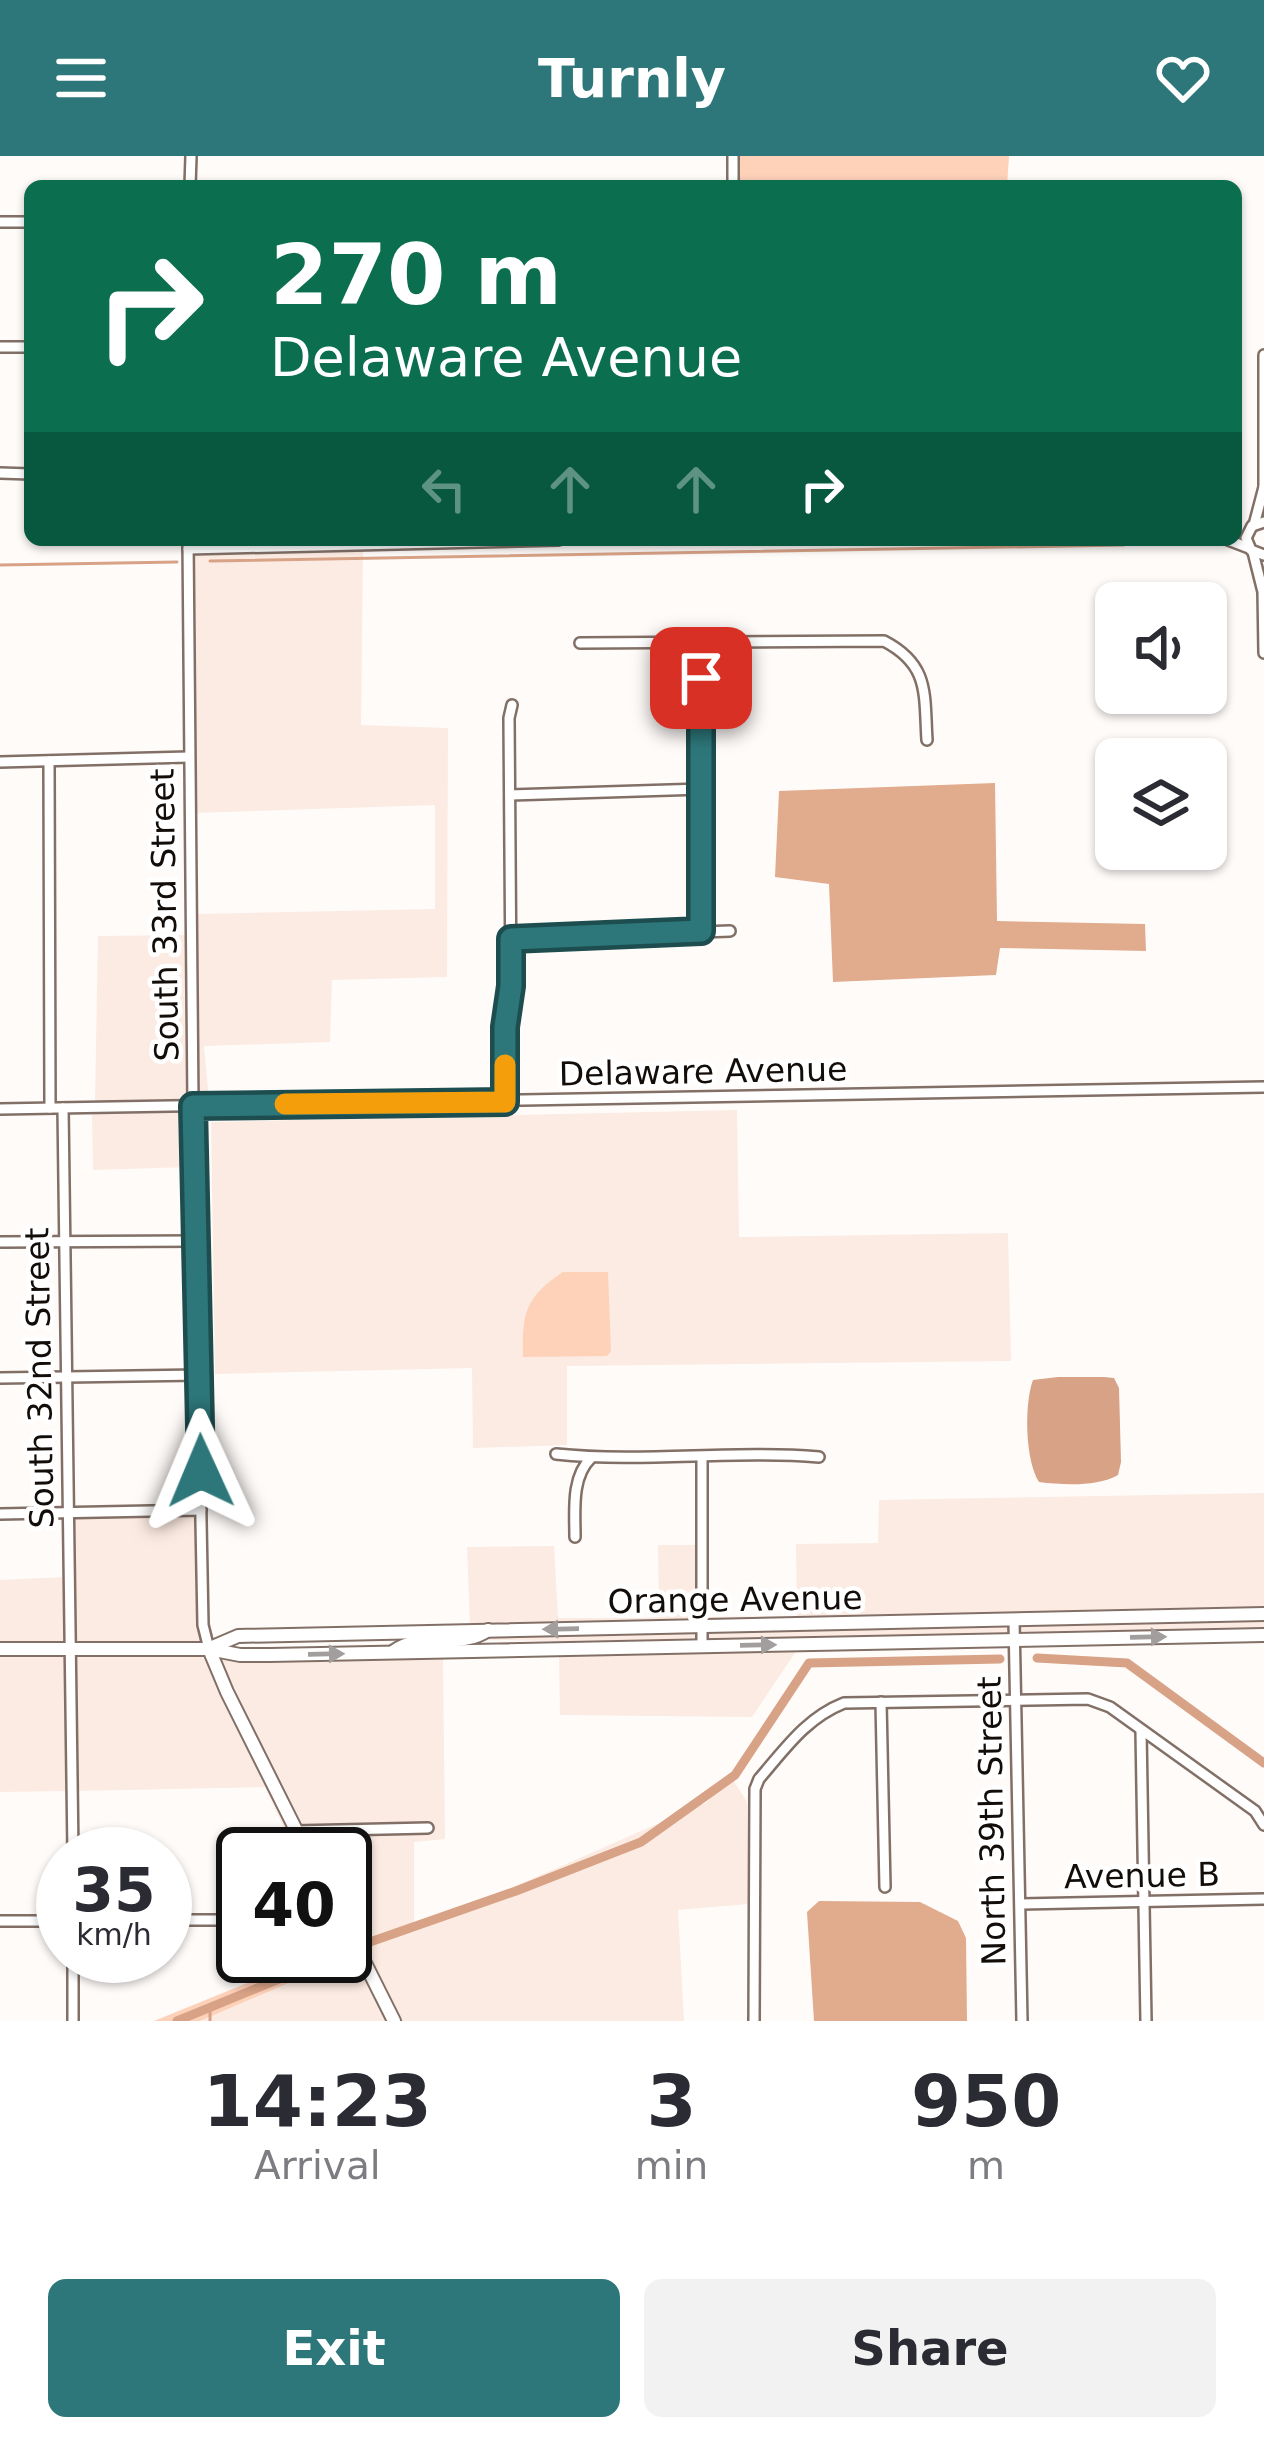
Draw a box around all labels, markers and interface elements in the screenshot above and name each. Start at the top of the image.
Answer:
icon: menu [48,45,114,111]
icon: heart [1150,45,1216,111]
text: Turnly [538,47,726,110]
text: 270 m [270,226,562,324]
icon: right [72,228,228,384]
text: Delaware Avenue [270,326,742,389]
icon: left [411,456,477,522]
icon: ahead [537,456,603,522]
icon: ahead [663,456,729,522]
icon: right [789,456,855,522]
map controls [1095,582,1227,870]
button: sound [1095,582,1227,714]
pin [650,627,752,729]
icon: arrive [668,645,734,711]
button: layers [1095,738,1227,870]
street label: South 33rd Street [142,768,187,1062]
street label: Delaware Avenue [558,1049,848,1094]
street label: South 32nd Street [17,1227,62,1529]
position arrow [138,1408,264,1534]
street label: Orange Avenue [607,1578,863,1621]
one-way arrow [541,1619,579,1638]
one-way arrow [1130,1628,1168,1647]
one-way arrow [740,1635,778,1655]
one-way arrow [308,1645,346,1664]
street label: North 39th Street [969,1676,1014,1966]
speed limit sign: 40 [216,1827,372,1983]
text: 35 [72,1855,156,1925]
street label: Avenue B [1064,1855,1220,1896]
text: km/h [76,1917,152,1952]
text: 14:23 [203,2059,432,2143]
text: 3 [646,2059,696,2143]
text: 950 [911,2059,1061,2143]
text: Arrival [254,2143,381,2188]
text: min [635,2143,708,2188]
text: m [967,2143,1005,2188]
button: Exit [48,2279,620,2417]
button: Share [644,2279,1216,2417]

